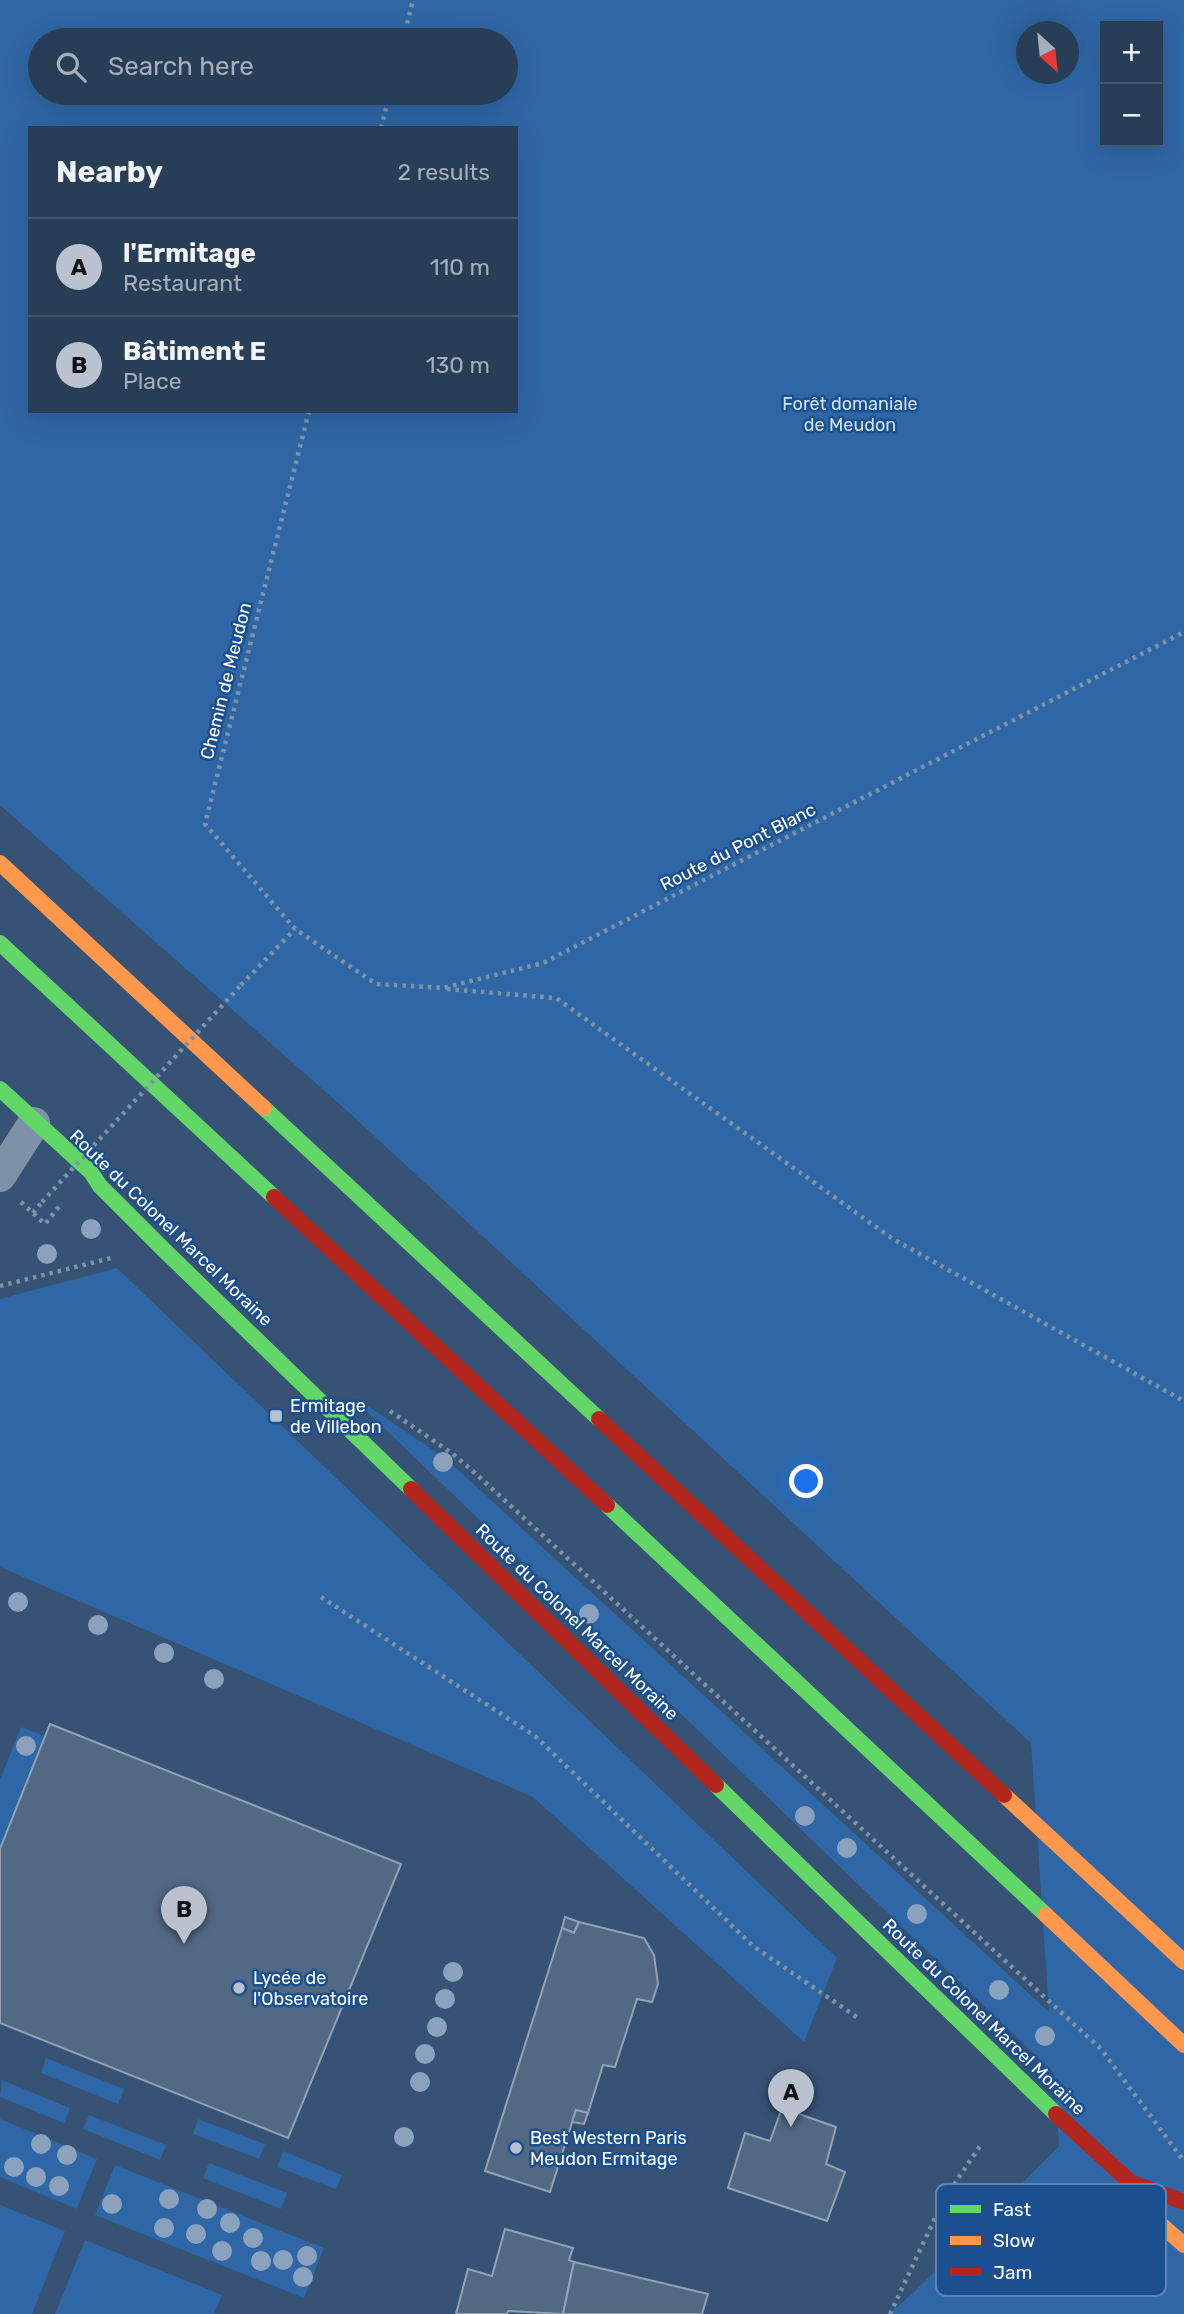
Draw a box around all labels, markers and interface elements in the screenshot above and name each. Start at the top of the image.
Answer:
north arrow [1016,21,1079,84]
map controls [1100,21,1163,147]
button: + [1100,21,1163,84]
search box [28,28,518,105]
icon: search [52,48,90,86]
text: Search here [108,51,254,82]
button: − [1100,84,1163,147]
text: Nearby [56,154,163,190]
text: 2 results [398,158,490,186]
text: l'Ermitage [123,238,256,269]
text: A [71,253,87,281]
text: 110 m [430,253,490,281]
text: Restaurant [123,269,242,297]
text: Bâtiment E [123,336,266,367]
text: B [71,351,87,379]
text: 130 m [426,351,490,379]
text: Place [123,367,182,395]
park label: Forêt domaniale de Meudon [782,393,918,436]
street label: Chemin de Meudon [196,600,256,762]
street label: Route du Pont Blanc [657,798,819,896]
street label: Route du Colonel Marcel Moraine [65,1125,277,1331]
place label: Ermitage de Villebon [290,1395,382,1438]
marker: Ermitage de Villebon [268,1408,284,1424]
your location [789,1464,823,1498]
street label: Route du Colonel Marcel Moraine [471,1519,683,1725]
pin: B [161,1886,207,1944]
street label: Route du Colonel Marcel Moraine [878,1914,1090,2120]
place label: Lycée de l'Observatoire [253,1967,368,2010]
marker: Lycée de l'Observatoire [231,1980,247,1996]
pin: A [768,2069,814,2127]
place label: Best Western Paris Meudon Ermitage [530,2127,687,2170]
marker: Best Western Paris Meudon Ermitage [508,2140,524,2156]
legend [936,2184,1166,2296]
text: Fast [993,2198,1032,2221]
text: Slow [993,2229,1035,2252]
text: Jam [993,2261,1032,2284]

